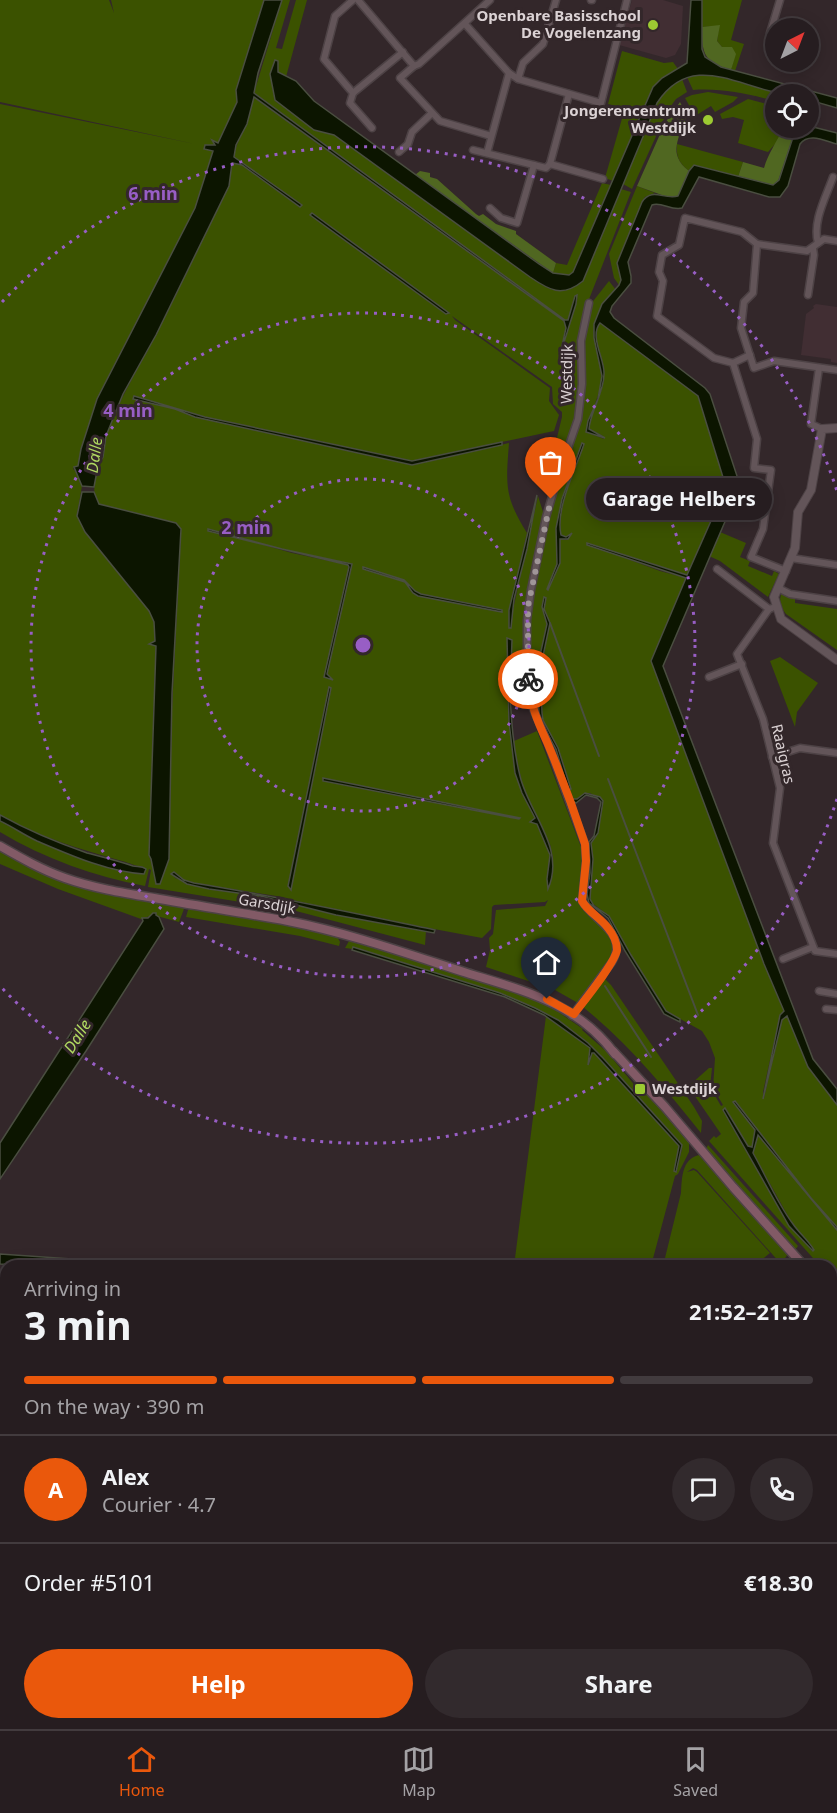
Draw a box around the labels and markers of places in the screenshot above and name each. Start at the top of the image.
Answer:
place label: Openbare Basisschool De Vogelenzang [476,5,641,42]
marker: Openbare Basisschool De Vogelenzang [646,18,660,32]
place label: Jongerencentrum Westdijk [562,100,697,137]
marker: Jongerencentrum Westdijk [701,113,715,127]
pin [525,437,576,499]
callout: Garage Helbers [587,478,773,520]
centre of rings [353,635,373,655]
pin [521,937,572,999]
place label: Westdijk [652,1078,718,1098]
marker: Westdijk [633,1082,647,1096]

